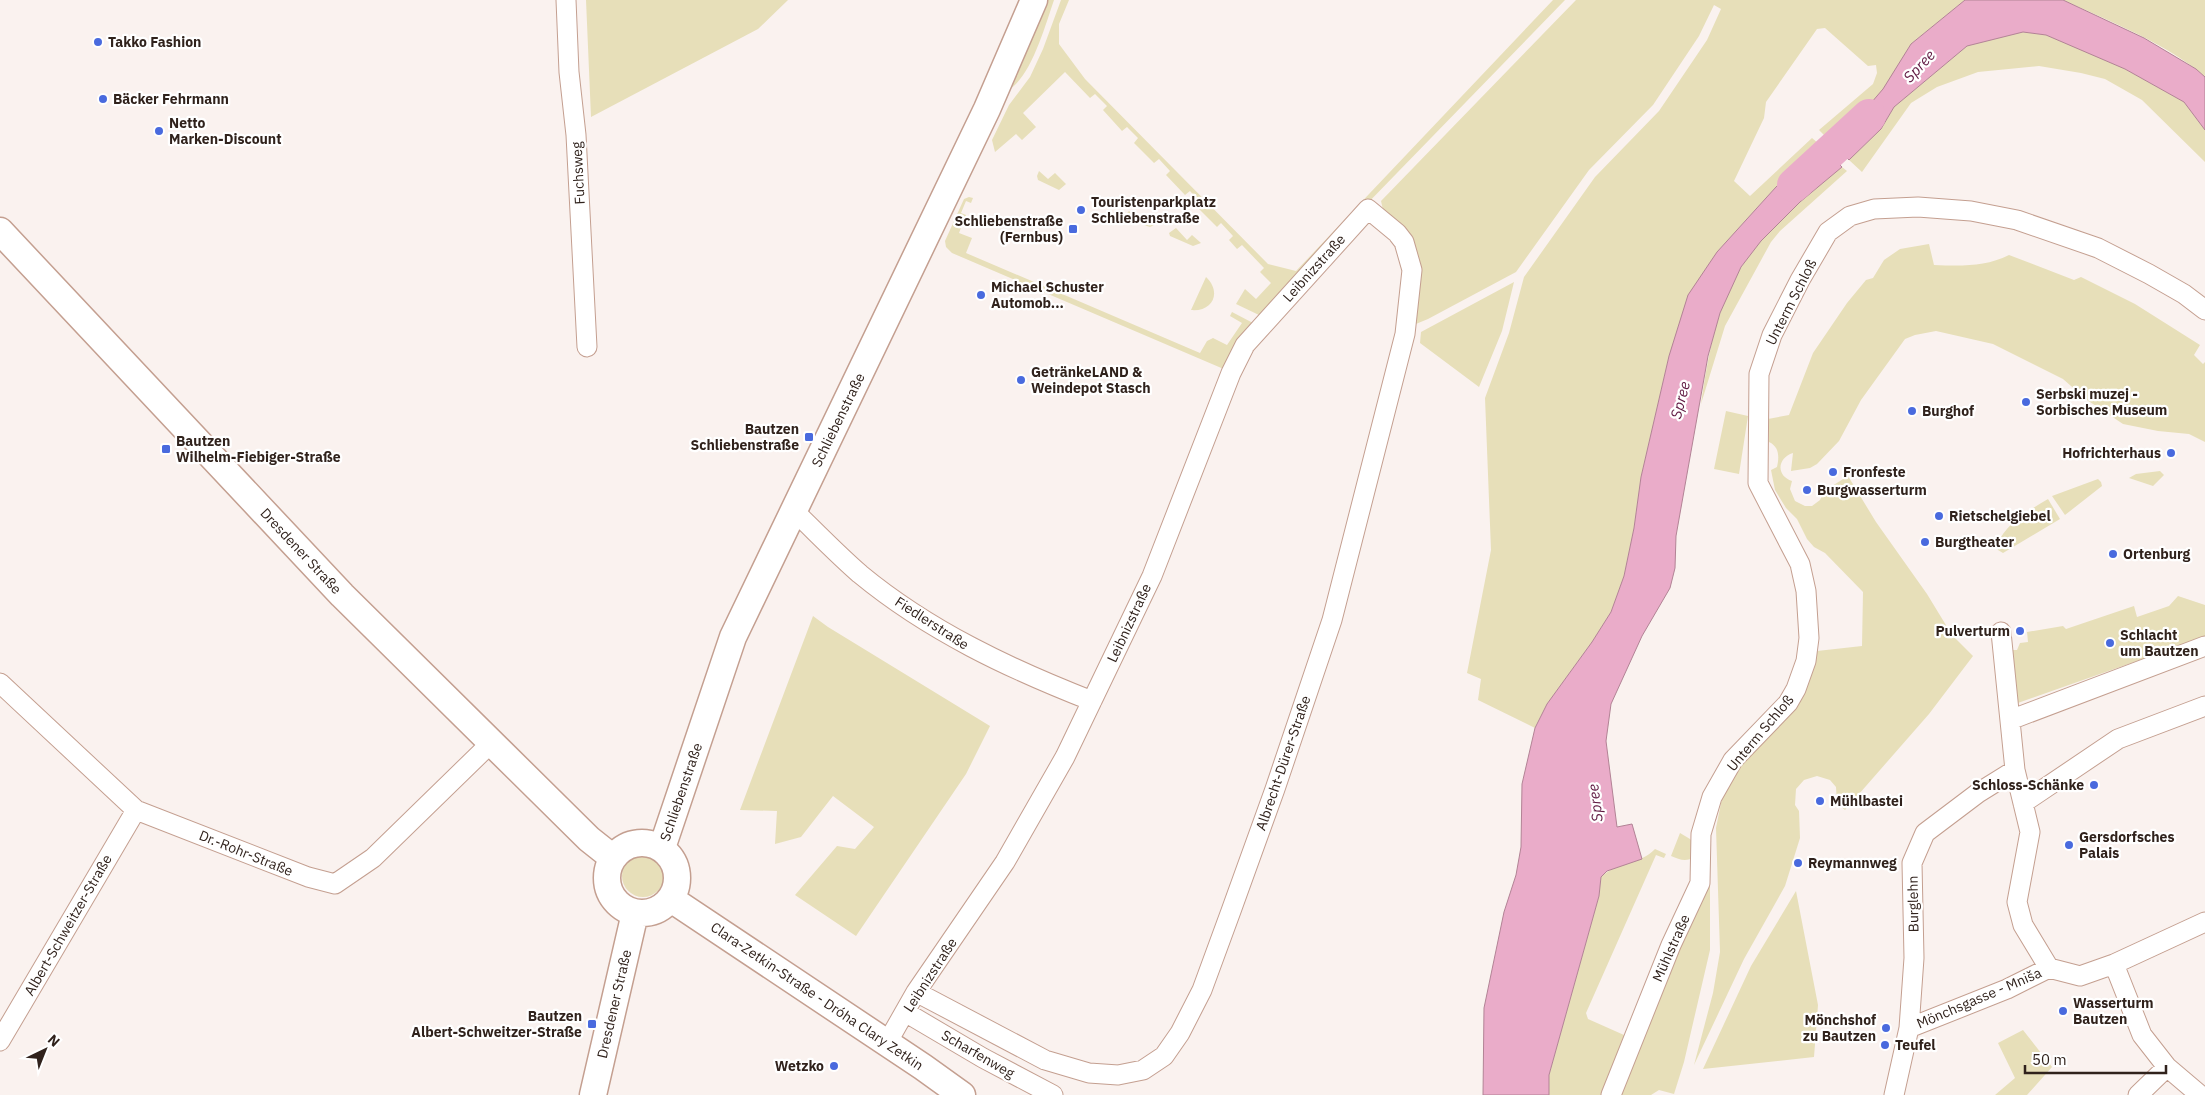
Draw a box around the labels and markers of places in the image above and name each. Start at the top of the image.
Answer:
place label: Takko Fashion [108,33,201,51]
marker: Takko Fashion [92,36,104,48]
place label: Bäcker Fehrmann [113,90,229,108]
marker: Bäcker Fehrmann [97,93,109,105]
place label: Netto Marken-Discount [169,114,282,148]
marker: Netto Marken-Discount [153,125,165,137]
place label: Touristenparkplatz Schliebenstraße [1091,193,1216,227]
marker: Touristenparkplatz Schliebenstraße [1075,204,1087,216]
place label: Schliebenstraße (Fernbus) [954,212,1063,246]
marker: Schliebenstraße (Fernbus) [1067,223,1079,235]
place label: Michael Schuster Automob... [991,278,1104,312]
marker: Michael Schuster Automob... [975,289,987,301]
place label: GetränkeLAND & Weindepot Stasch [1031,363,1151,397]
marker: GetränkeLAND & Weindepot Stasch [1015,374,1027,386]
place label: Serbski muzej - Sorbisches Museum [2036,385,2167,419]
marker: Serbski muzej - Sorbisches Museum [2020,396,2032,408]
place label: Burghof [1922,402,1974,420]
marker: Burghof [1906,405,1918,417]
place label: Bautzen Schliebenstraße [690,420,799,454]
marker: Bautzen Schliebenstraße [803,431,815,443]
place label: Bautzen Wilhelm-Fiebiger-Straße [176,432,341,466]
marker: Bautzen Wilhelm-Fiebiger-Straße [160,443,172,455]
place label: Hofrichterhaus [2062,444,2161,462]
marker: Hofrichterhaus [2165,447,2177,459]
place label: Fronfeste [1843,463,1906,481]
marker: Fronfeste [1827,466,1839,478]
place label: Burgwasserturm [1817,481,1927,499]
marker: Burgwasserturm [1801,484,1813,496]
place label: Rietschelgiebel [1949,507,2051,525]
marker: Rietschelgiebel [1933,510,1945,522]
place label: Burgtheater [1935,533,2014,551]
marker: Burgtheater [1919,536,1931,548]
place label: Ortenburg [2123,545,2191,563]
marker: Ortenburg [2107,548,2119,560]
place label: Pulverturm [1935,622,2010,640]
marker: Pulverturm [2014,625,2026,637]
place label: Schlacht um Bautzen [2120,626,2198,660]
marker: Schlacht um Bautzen [2104,637,2116,649]
place label: Schloss-Schänke [1972,776,2084,794]
marker: Schloss-Schänke [2088,779,2100,791]
place label: Mühlbastei [1830,792,1903,810]
marker: Mühlbastei [1814,795,1826,807]
place label: Gersdorfsches Palais [2079,828,2174,862]
marker: Gersdorfsches Palais [2063,839,2075,851]
place label: Reymannweg [1808,854,1897,872]
marker: Reymannweg [1792,857,1804,869]
place label: Wasserturm Bautzen [2073,994,2154,1028]
marker: Wasserturm Bautzen [2057,1005,2069,1017]
place label: Bautzen Albert-Schweitzer-Straße [411,1007,582,1041]
place label: Mönchshof zu Bautzen [1803,1011,1876,1045]
marker: Bautzen Albert-Schweitzer-Straße [586,1018,598,1030]
marker: Mönchshof zu Bautzen [1880,1022,1892,1034]
place label: Teufel [1895,1036,1936,1054]
marker: Teufel [1879,1039,1891,1051]
place label: Wetzko [775,1057,824,1075]
marker: Wetzko [828,1060,840,1072]

